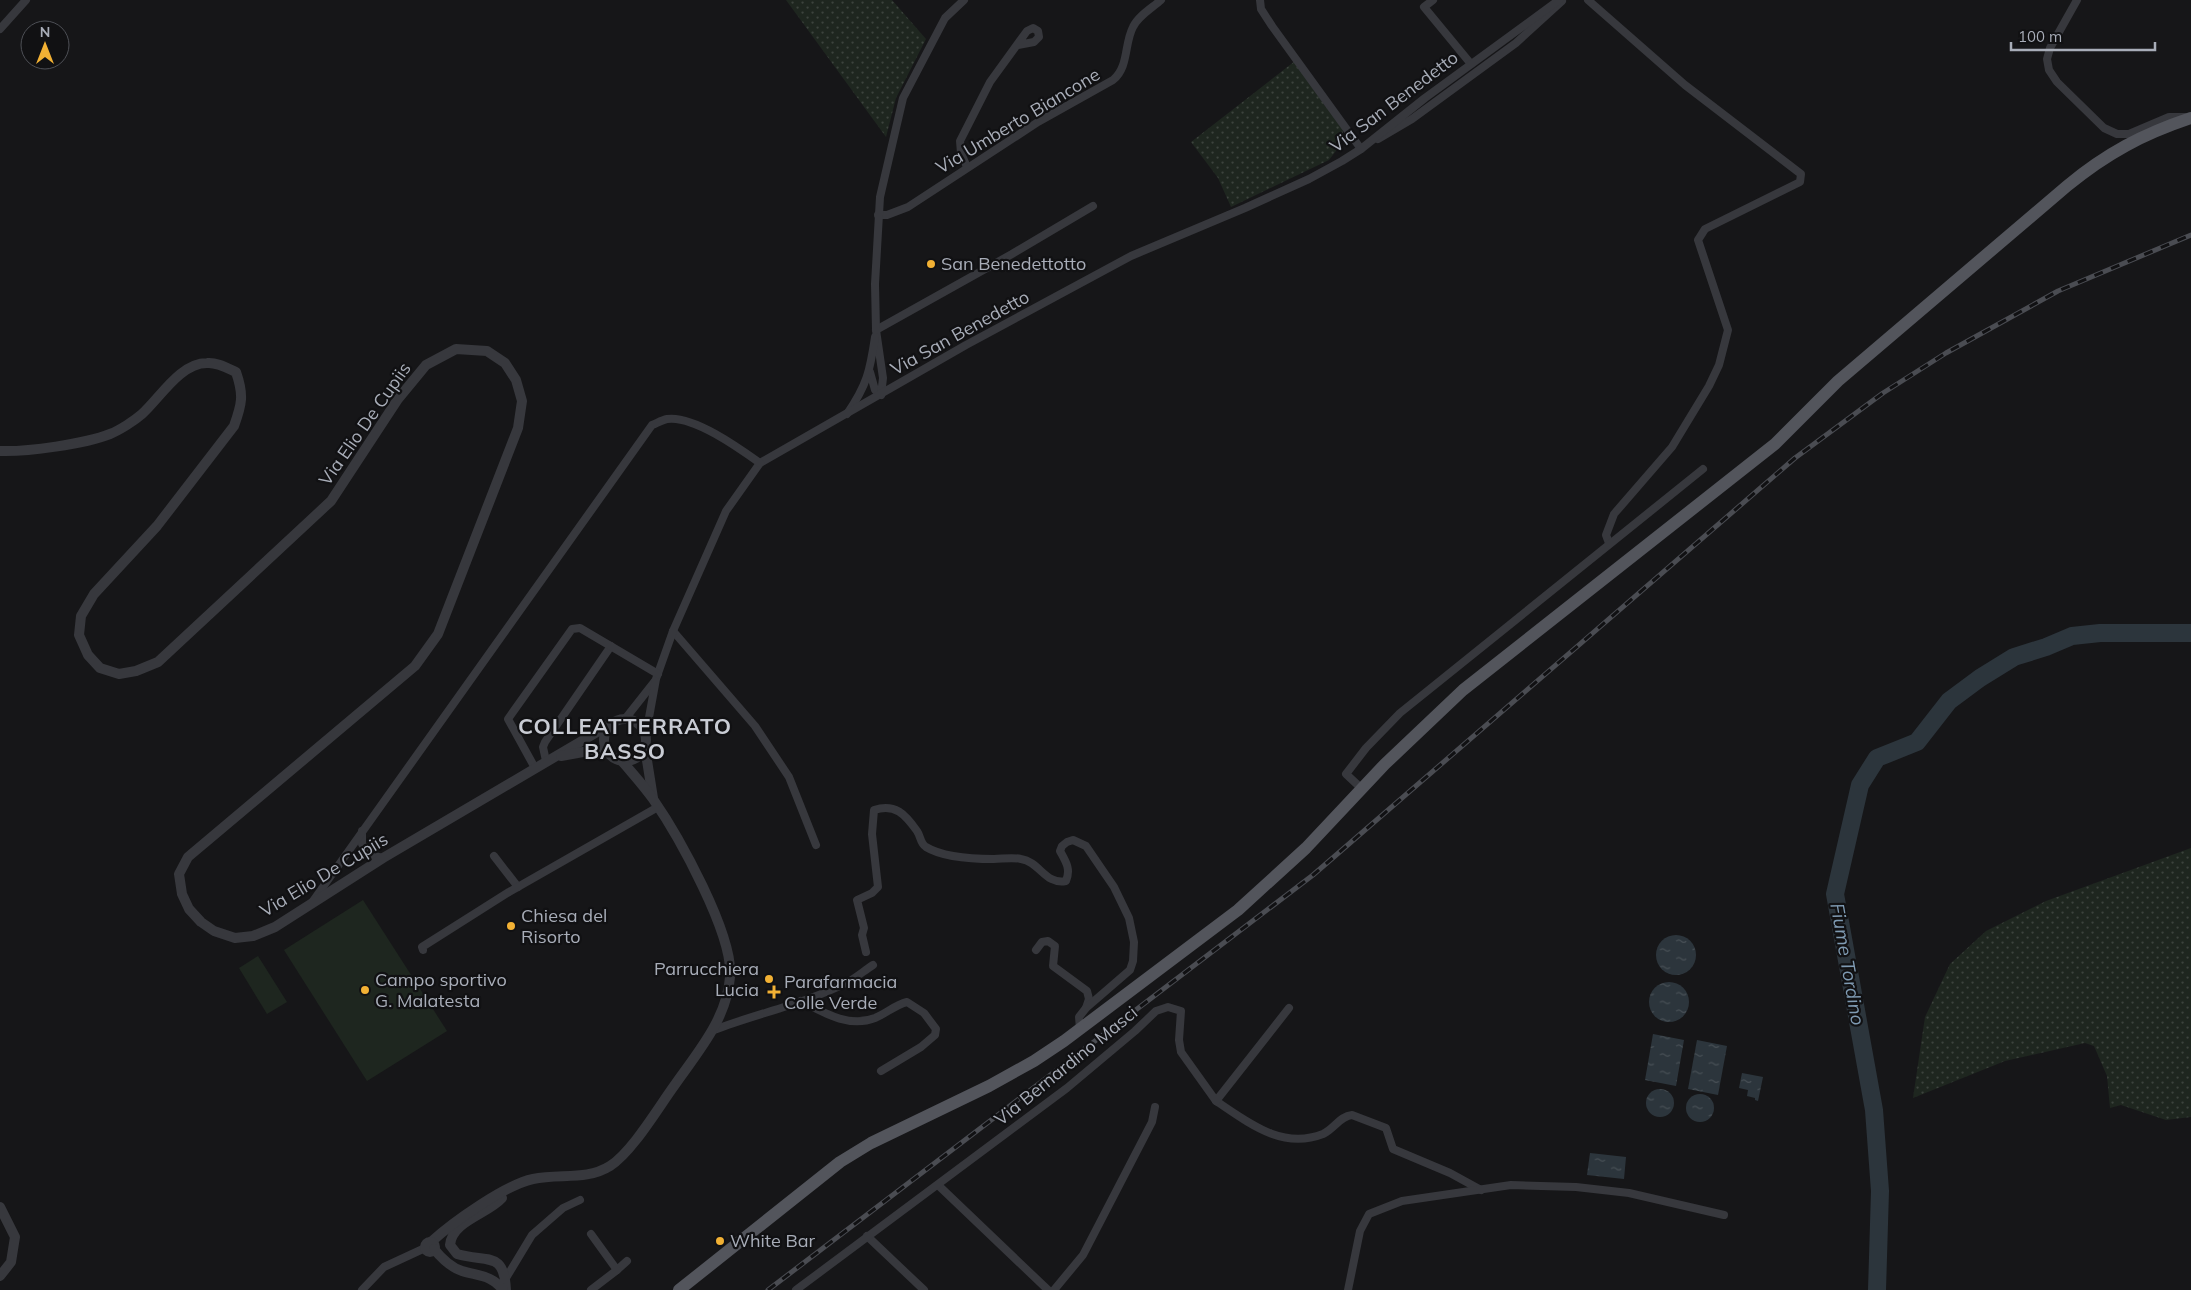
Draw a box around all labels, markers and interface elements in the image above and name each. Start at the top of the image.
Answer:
north arrow [20,20,70,70]
scale bar [2011,20,2155,52]
text: N [40,23,50,41]
text: 100 m [2018,27,2062,46]
street label: Via San Benedetto [1325,46,1463,157]
street label: Via Umberto Biancone [932,62,1104,179]
place label: San Benedettotto [941,252,1086,275]
marker: San Benedettotto [925,258,937,270]
street label: Via San Benedetto [886,285,1033,380]
street label: Via Elio De Cupiis [314,358,416,490]
district label: COLLEATTERRATO BASSO [518,712,732,765]
street label: Via Elio De Cupiis [256,827,392,922]
water label: Fiume Tordino [1825,901,1871,1027]
place label: Chiesa del Risorto [521,904,607,948]
marker: Chiesa del Risorto [505,920,517,932]
place label: Parrucchiera Lucia [654,957,759,1001]
place label: Campo sportivo G. Malatesta [375,968,507,1012]
place label: Parafarmacia Colle Verde [784,970,897,1014]
marker: Parrucchiera Lucia [763,973,775,985]
marker: Campo sportivo G. Malatesta [359,984,371,996]
marker: Parafarmacia Colle Verde [768,986,780,998]
street label: Via Bernardino Masci [989,1001,1142,1130]
place label: White Bar [730,1229,816,1252]
marker: White Bar [714,1235,726,1247]

